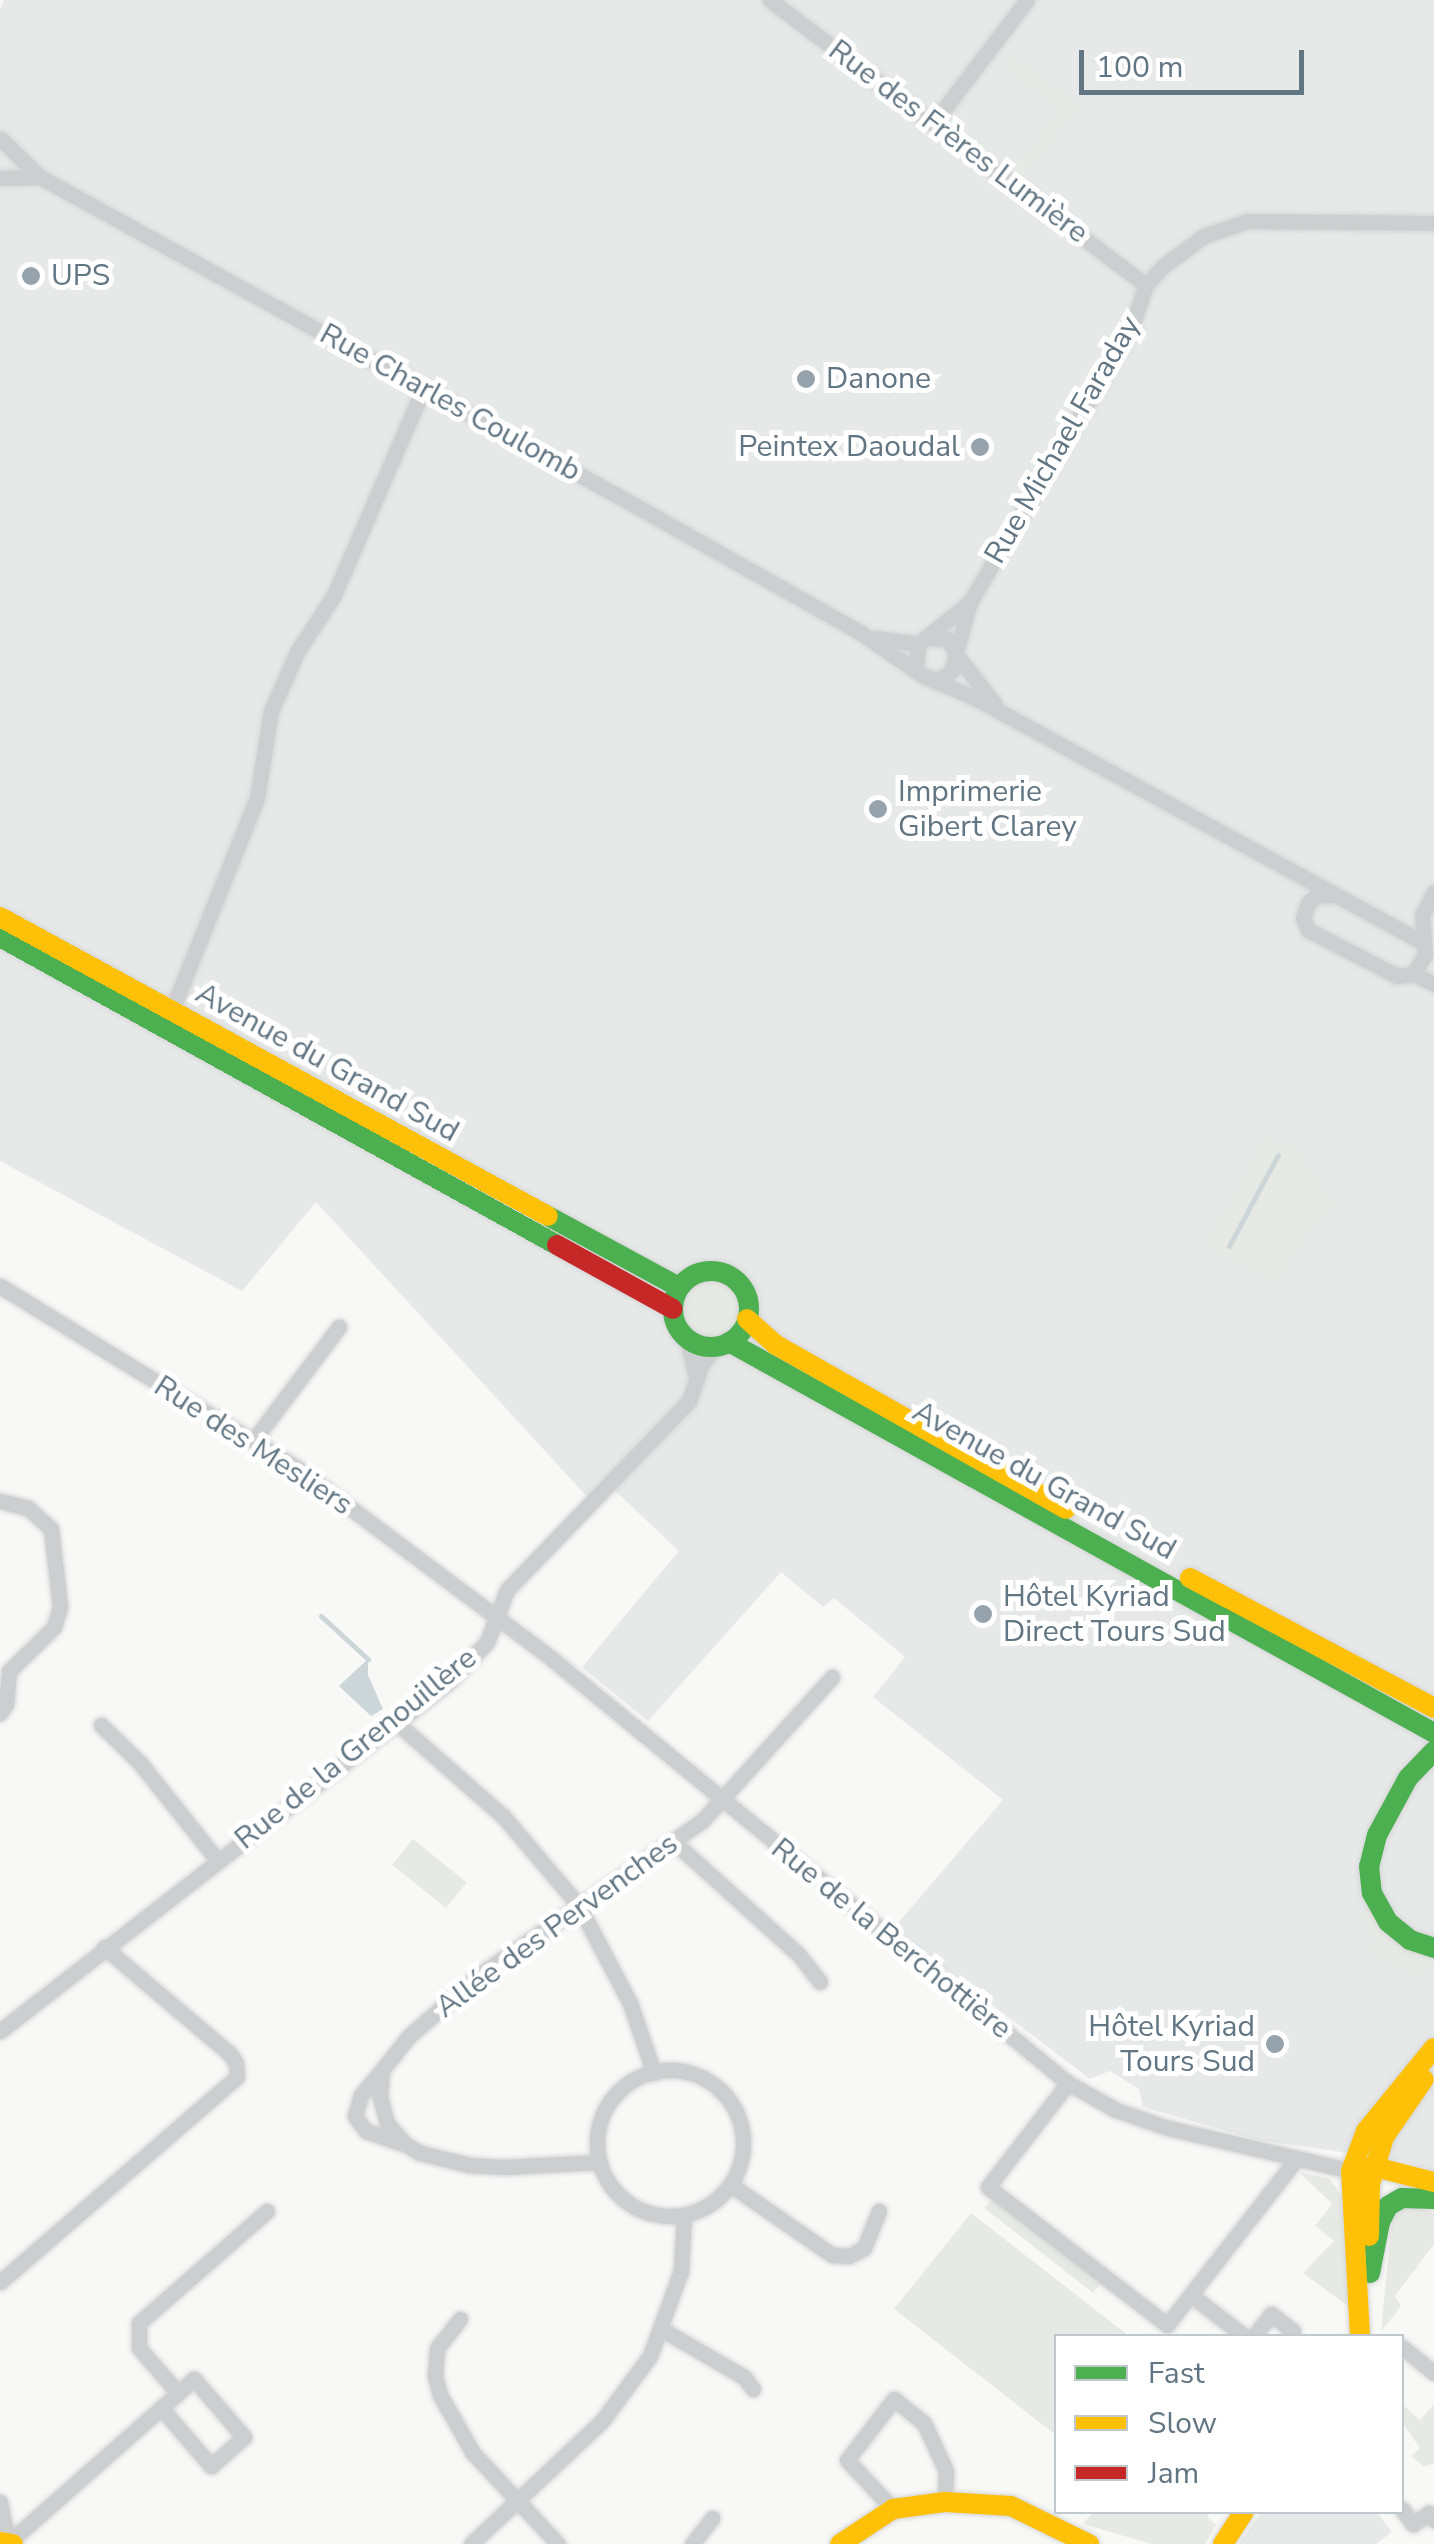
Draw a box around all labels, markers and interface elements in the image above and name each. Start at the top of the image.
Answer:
scale bar [1084,30,1309,92]
street label: Rue des Frères Lumière [821,33,1095,251]
text: 100 m [1096,47,1183,88]
place label: UPS [51,258,110,294]
marker: UPS [20,265,42,287]
street label: Rue Michael Faraday [978,310,1148,570]
street label: Rue Charles Coulomb [313,316,587,490]
place label: Danone [826,361,931,397]
marker: Danone [795,368,817,390]
place label: Peintex Daoudal [738,429,960,465]
marker: Peintex Daoudal [969,436,991,458]
place label: Imprimerie Gibert Clarey [898,774,1077,844]
marker: Imprimerie Gibert Clarey [867,798,889,820]
street label: Avenue du Grand Sud [189,976,465,1150]
street label: Rue des Mesliers [147,1369,359,1523]
street label: Avenue du Grand Sud [906,1394,1182,1568]
place label: Hôtel Kyriad Direct Tours Sud [1003,1579,1226,1650]
marker: Hôtel Kyriad Direct Tours Sud [972,1603,994,1625]
street label: Rue de la Grenouillère [228,1641,484,1857]
street label: Allée des Pervenches [429,1826,685,2026]
street label: Rue de la Berchottière [764,1831,1018,2047]
place label: Hôtel Kyriad Tours Sud [1088,2009,1255,2080]
marker: Hôtel Kyriad Tours Sud [1264,2033,1286,2055]
legend [1054,2334,1404,2514]
text: Fast [1148,2353,1205,2394]
text: Slow [1148,2403,1217,2444]
text: Jam [1148,2453,1199,2494]

